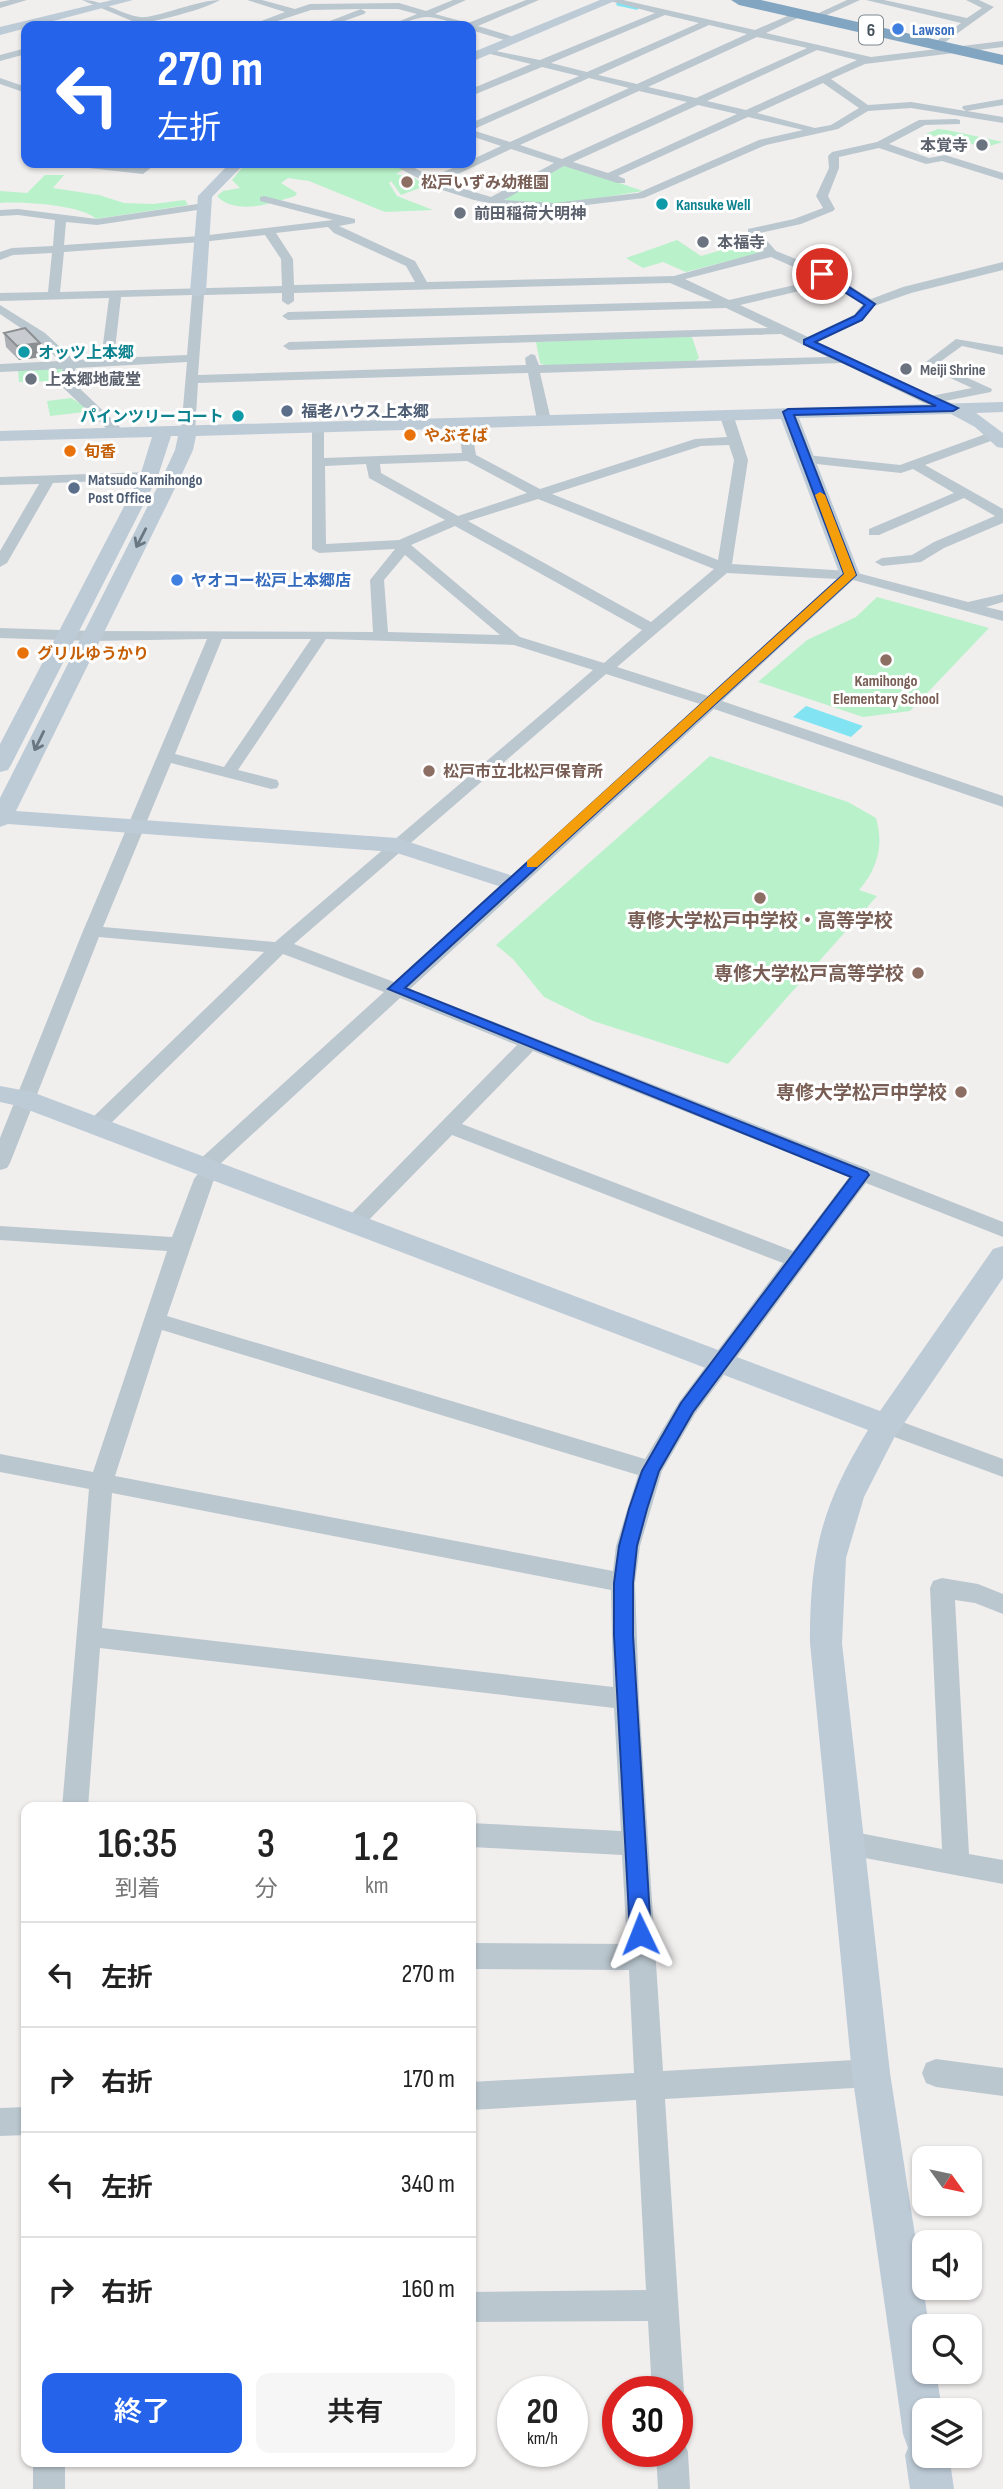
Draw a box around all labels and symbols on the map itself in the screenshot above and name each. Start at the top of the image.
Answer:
road number: 6 [859,15,883,44]
marker: Lawson [890,21,906,37]
place label: Lawson [912,21,955,40]
place label: 本覚寺 [920,137,968,156]
marker: 本覚寺 [974,137,990,153]
marker: 松戸いずみ幼稚園 [399,174,415,190]
place label: 松戸いずみ幼稚園 [421,174,549,193]
marker: Kansuke Well [654,196,670,212]
place label: Kansuke Well [676,196,750,215]
place label: 前田稲荷大明神 [474,204,586,224]
marker: 前田稲荷大明神 [452,205,468,221]
marker: 本福寺 [695,234,711,250]
place label: 本福寺 [717,234,765,253]
pin [792,244,852,304]
marker: オッツ上本郷 [16,344,32,360]
place label: オッツ上本郷 [38,344,134,363]
marker: Meiji Shrine [898,361,914,377]
place label: Meiji Shrine [920,361,986,380]
marker: 上本郷地蔵堂 [23,371,39,387]
place label: 上本郷地蔵堂 [45,371,141,390]
marker: 福老ハウス上本郷 [279,403,295,419]
place label: 福老ハウス上本郷 [301,403,429,422]
place label: パインツリーコート [80,408,224,427]
marker: パインツリーコート [230,408,246,424]
marker: やぶそば [402,427,418,443]
place label: やぶそば [424,427,488,446]
marker: 旬香 [62,443,78,459]
place label: 旬香 [84,443,116,462]
place label: Matsudo Kamihongo Post Office [88,471,202,508]
marker: Matsudo Kamihongo Post Office [66,480,82,496]
one-way arrow [133,527,147,547]
marker: ヤオコー松戸上本郷店 [169,572,185,588]
place label: ヤオコー松戸上本郷店 [191,572,351,591]
place label: グリルゆうかり [37,644,149,664]
marker: グリルゆうかり [15,645,31,661]
marker: Kamihongo Elementary School [878,652,894,668]
place label: Kamihongo Elementary School [833,672,939,709]
one-way arrow [32,730,46,751]
marker: 松戸市立北松戸保育所 [421,763,437,779]
place label: 松戸市立北松戸保育所 [443,763,603,782]
marker: 専修大学松戸中学校・高等学校 [752,890,768,906]
place label: 専修大学松戸中学校・高等学校 [627,910,893,933]
place label: 専修大学松戸高等学校 [714,963,904,986]
marker: 専修大学松戸高等学校 [910,965,926,981]
place label: 専修大学松戸中学校 [776,1082,947,1105]
marker: 専修大学松戸中学校 [953,1084,969,1100]
position arrow [603,1897,677,1971]
north arrow [912,2146,982,2216]
speed limit sign: 30 [602,2376,693,2467]

